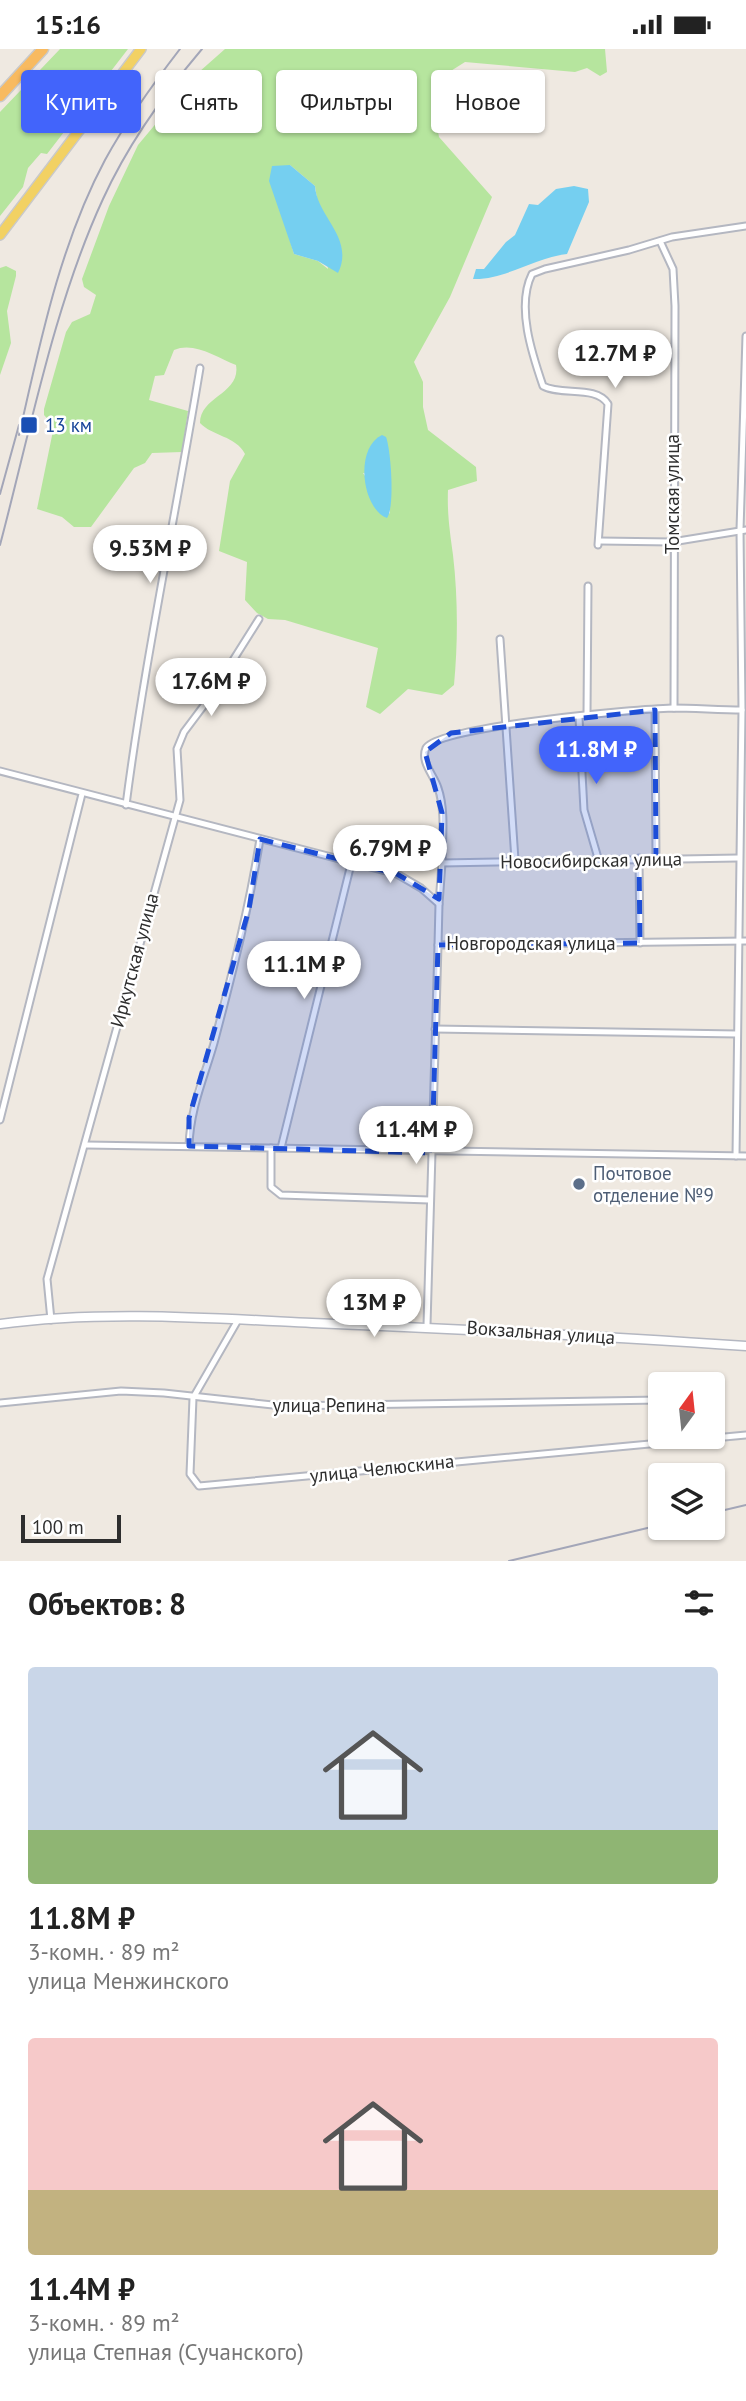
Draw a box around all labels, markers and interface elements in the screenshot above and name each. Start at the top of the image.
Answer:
text: 15:16 [35,8,101,41]
chip: Купить [21,70,141,133]
chip: Снять [155,70,262,133]
chip: Фильтры [276,70,417,133]
chip: Новое [431,70,545,133]
pin: 12.7M ₽ [550,331,680,390]
text: 12.7M ₽ [574,338,656,367]
place label: 13 км [45,413,92,437]
marker: 13 км [19,415,39,435]
street label: Томская улица [660,434,684,554]
pin: 9.53M ₽ [85,525,215,585]
text: 9.53M ₽ [109,533,191,562]
pin: 17.6M ₽ [146,659,276,718]
text: 17.6M ₽ [171,666,251,695]
pin: 11.8M ₽ [531,727,661,786]
text: 11.8M ₽ [555,734,637,763]
pin: 6.79M ₽ [325,825,455,885]
text: 6.79M ₽ [349,833,431,862]
street label: Новосибирская улица [500,846,682,874]
street label: Иркутская улица [105,890,163,1030]
street label: Новгородская улица [446,931,616,955]
pin: 11.1M ₽ [239,941,369,1001]
text: 11.1M ₽ [263,949,345,978]
pin: 11.4M ₽ [351,1107,481,1166]
text: 11.4M ₽ [375,1114,457,1143]
place label: Почтовое отделение №9 [593,1161,714,1207]
marker: Почтовое отделение №9 [571,1176,587,1192]
pin: 13M ₽ [325,1279,423,1339]
text: 13M ₽ [342,1287,406,1316]
street label: Вокзальная улица [466,1315,616,1349]
north arrow [648,1372,724,1449]
map controls [648,1372,725,1540]
street label: улица Репина [272,1393,386,1417]
street label: улица Челюскина [309,1448,455,1488]
button: layers [648,1463,725,1540]
scale bar [21,1512,121,1544]
text: 100 m [32,1515,84,1539]
text: Объектов: 8 [28,1584,186,1623]
icon: filters [680,1584,718,1622]
icon: home [310,1712,436,1838]
text: 11.8M ₽ [28,1898,135,1937]
text: 3-комн. · 89 m² [28,1937,180,1966]
text: улица Менжинского [28,1966,229,1995]
icon: home [310,2083,436,2209]
text: 11.4M ₽ [28,2269,135,2308]
text: 3-комн. · 89 m² [28,2308,180,2337]
text: улица Степная (Сучанского) [28,2337,304,2366]

